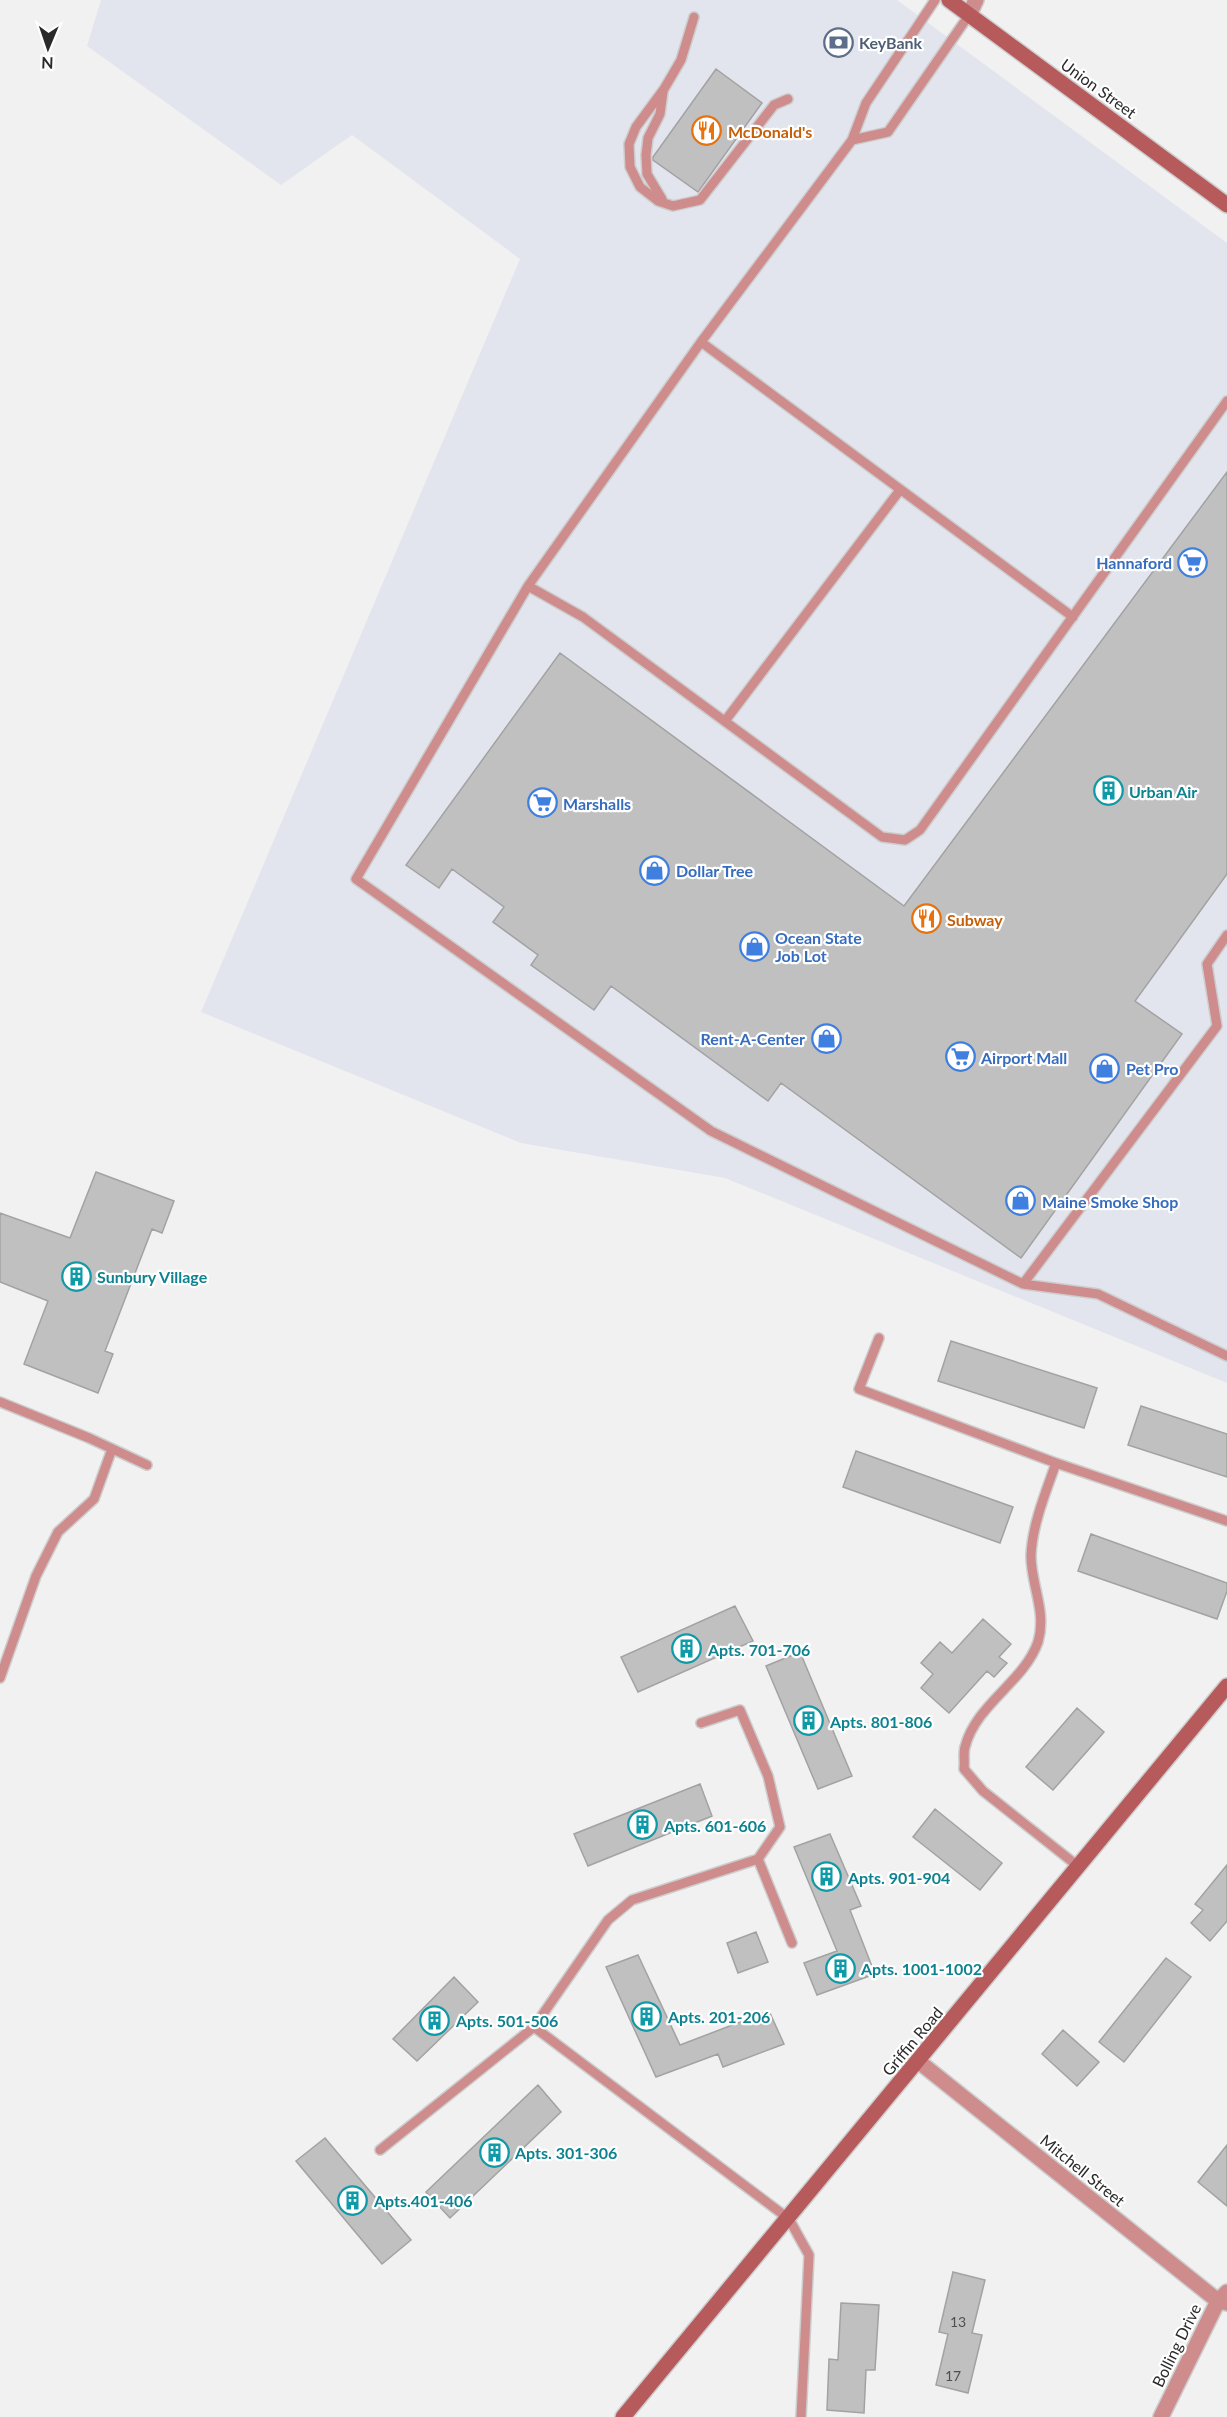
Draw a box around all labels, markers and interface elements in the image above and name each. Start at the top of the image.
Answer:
north arrow [18,18,78,78]
bank icon: KeyBank [822,26,854,58]
place label: KeyBank [859,33,923,52]
text: N [41,54,54,73]
street label: Union Street [1058,54,1141,122]
restaurant icon: McDonald's [691,115,723,147]
place label: McDonald's [728,122,812,141]
supermarket icon: Hannaford [1177,546,1209,578]
place label: Hannaford [1096,553,1172,572]
building icon: Urban Air [1092,775,1124,807]
place label: Urban Air [1129,782,1197,801]
supermarket icon: Marshalls [526,787,558,819]
place label: Marshalls [563,794,631,813]
shop icon: Dollar Tree [639,854,671,886]
place label: Dollar Tree [676,861,754,880]
restaurant icon: Subway [910,903,942,935]
place label: Subway [947,910,1003,929]
place label: Ocean State Job Lot [775,928,862,965]
shop icon: Ocean State Job Lot [738,930,770,962]
shop icon: Rent-A-Center [810,1022,842,1054]
place label: Rent-A-Center [701,1029,805,1048]
supermarket icon: Airport Mall [944,1041,976,1073]
place label: Airport Mall [980,1048,1067,1067]
shop icon: Pet Pro [1089,1052,1121,1084]
place label: Pet Pro [1126,1059,1179,1078]
shop icon: Maine Smoke Shop [1005,1185,1037,1217]
place label: Maine Smoke Shop [1042,1192,1178,1211]
building icon: Sunbury Village [60,1260,92,1292]
place label: Sunbury Village [97,1267,208,1286]
building icon: Apts. 701-706 [671,1633,703,1665]
place label: Apts. 701-706 [707,1640,810,1659]
building icon: Apts. 801-806 [793,1705,825,1737]
place label: Apts. 801-806 [829,1712,932,1731]
building icon: Apts. 601-606 [627,1809,659,1841]
place label: Apts. 601-606 [663,1816,766,1835]
building icon: Apts. 901-904 [811,1861,843,1893]
place label: Apts. 901-904 [847,1868,950,1887]
building icon: Apts. 1001-1002 [824,1952,856,1984]
place label: Apts. 1001-1002 [860,1959,982,1978]
building icon: Apts. 201-206 [631,2000,663,2032]
street label: Griffin Road [878,2003,946,2079]
building icon: Apts. 501-506 [419,2004,451,2036]
place label: Apts. 201-206 [667,2007,770,2026]
place label: Apts. 501-506 [455,2011,558,2030]
street label: Mitchell Street [1037,2130,1129,2210]
building icon: Apts. 301-306 [478,2136,510,2168]
place label: Apts. 301-306 [514,2143,617,2162]
building icon: Apts.401-406 [337,2184,369,2216]
place label: Apts.401-406 [373,2191,473,2210]
street label: Bolling Drive [1148,2300,1204,2390]
house number: 13 [950,2313,966,2330]
house number: 17 [945,2367,961,2384]

